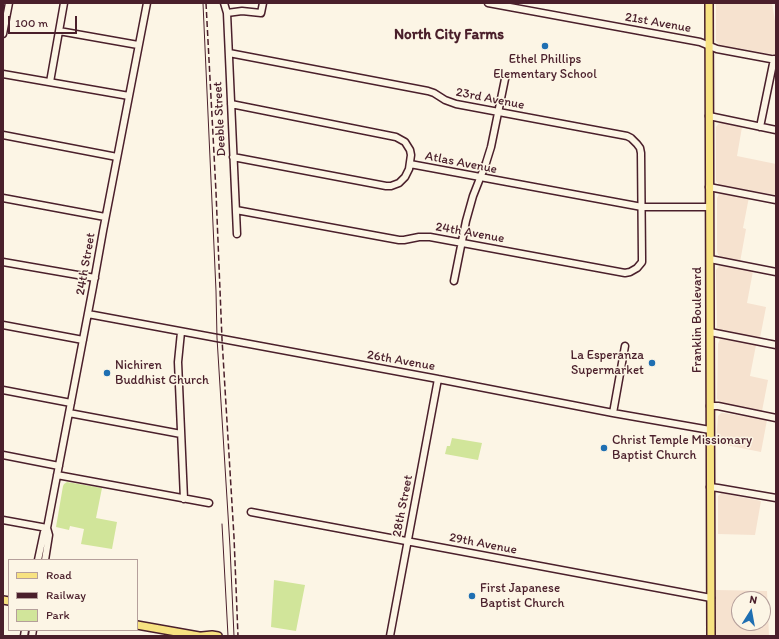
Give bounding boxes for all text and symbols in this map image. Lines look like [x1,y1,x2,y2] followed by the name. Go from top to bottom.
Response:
[10,8,79,34] scale bar
[624,9,692,37] street label: 21st Avenue
[15,16,48,30] text: 100 m
[394,26,504,44] district label: North City Farms
[540,41,550,51] marker: Ethel Phillips Elementary School
[493,52,597,83] place label: Ethel Phillips Elementary School
[210,81,230,157] street label: Deeble Street
[454,85,526,113] street label: 23rd Avenue
[424,148,498,178] street label: Atlas Avenue
[434,219,506,247] street label: 24th Avenue
[73,231,99,297] street label: 24th Street
[690,267,706,373] street label: Franklin Boulevard
[366,347,436,375] street label: 26th Avenue
[571,348,644,379] place label: La Esperanza Supermarket
[115,358,209,389] place label: Nichiren Buddhist Church
[647,358,657,368] marker: La Esperanza Supermarket
[102,368,112,378] marker: Nichiren Buddhist Church
[612,433,752,464] place label: Christ Temple Missionary Baptist Church
[599,443,609,453] marker: Christ Temple Missionary Baptist Church
[389,474,417,538] street label: 28th Street
[448,530,518,558] street label: 29th Avenue
[8,559,138,631] legend
[46,568,72,582] text: Road
[480,581,564,612] place label: First Japanese Baptist Church
[46,588,86,602] text: Railway
[467,591,477,601] marker: First Japanese Baptist Church
[731,591,771,631] north arrow
[748,593,758,607] text: N
[46,608,70,622] text: Park

